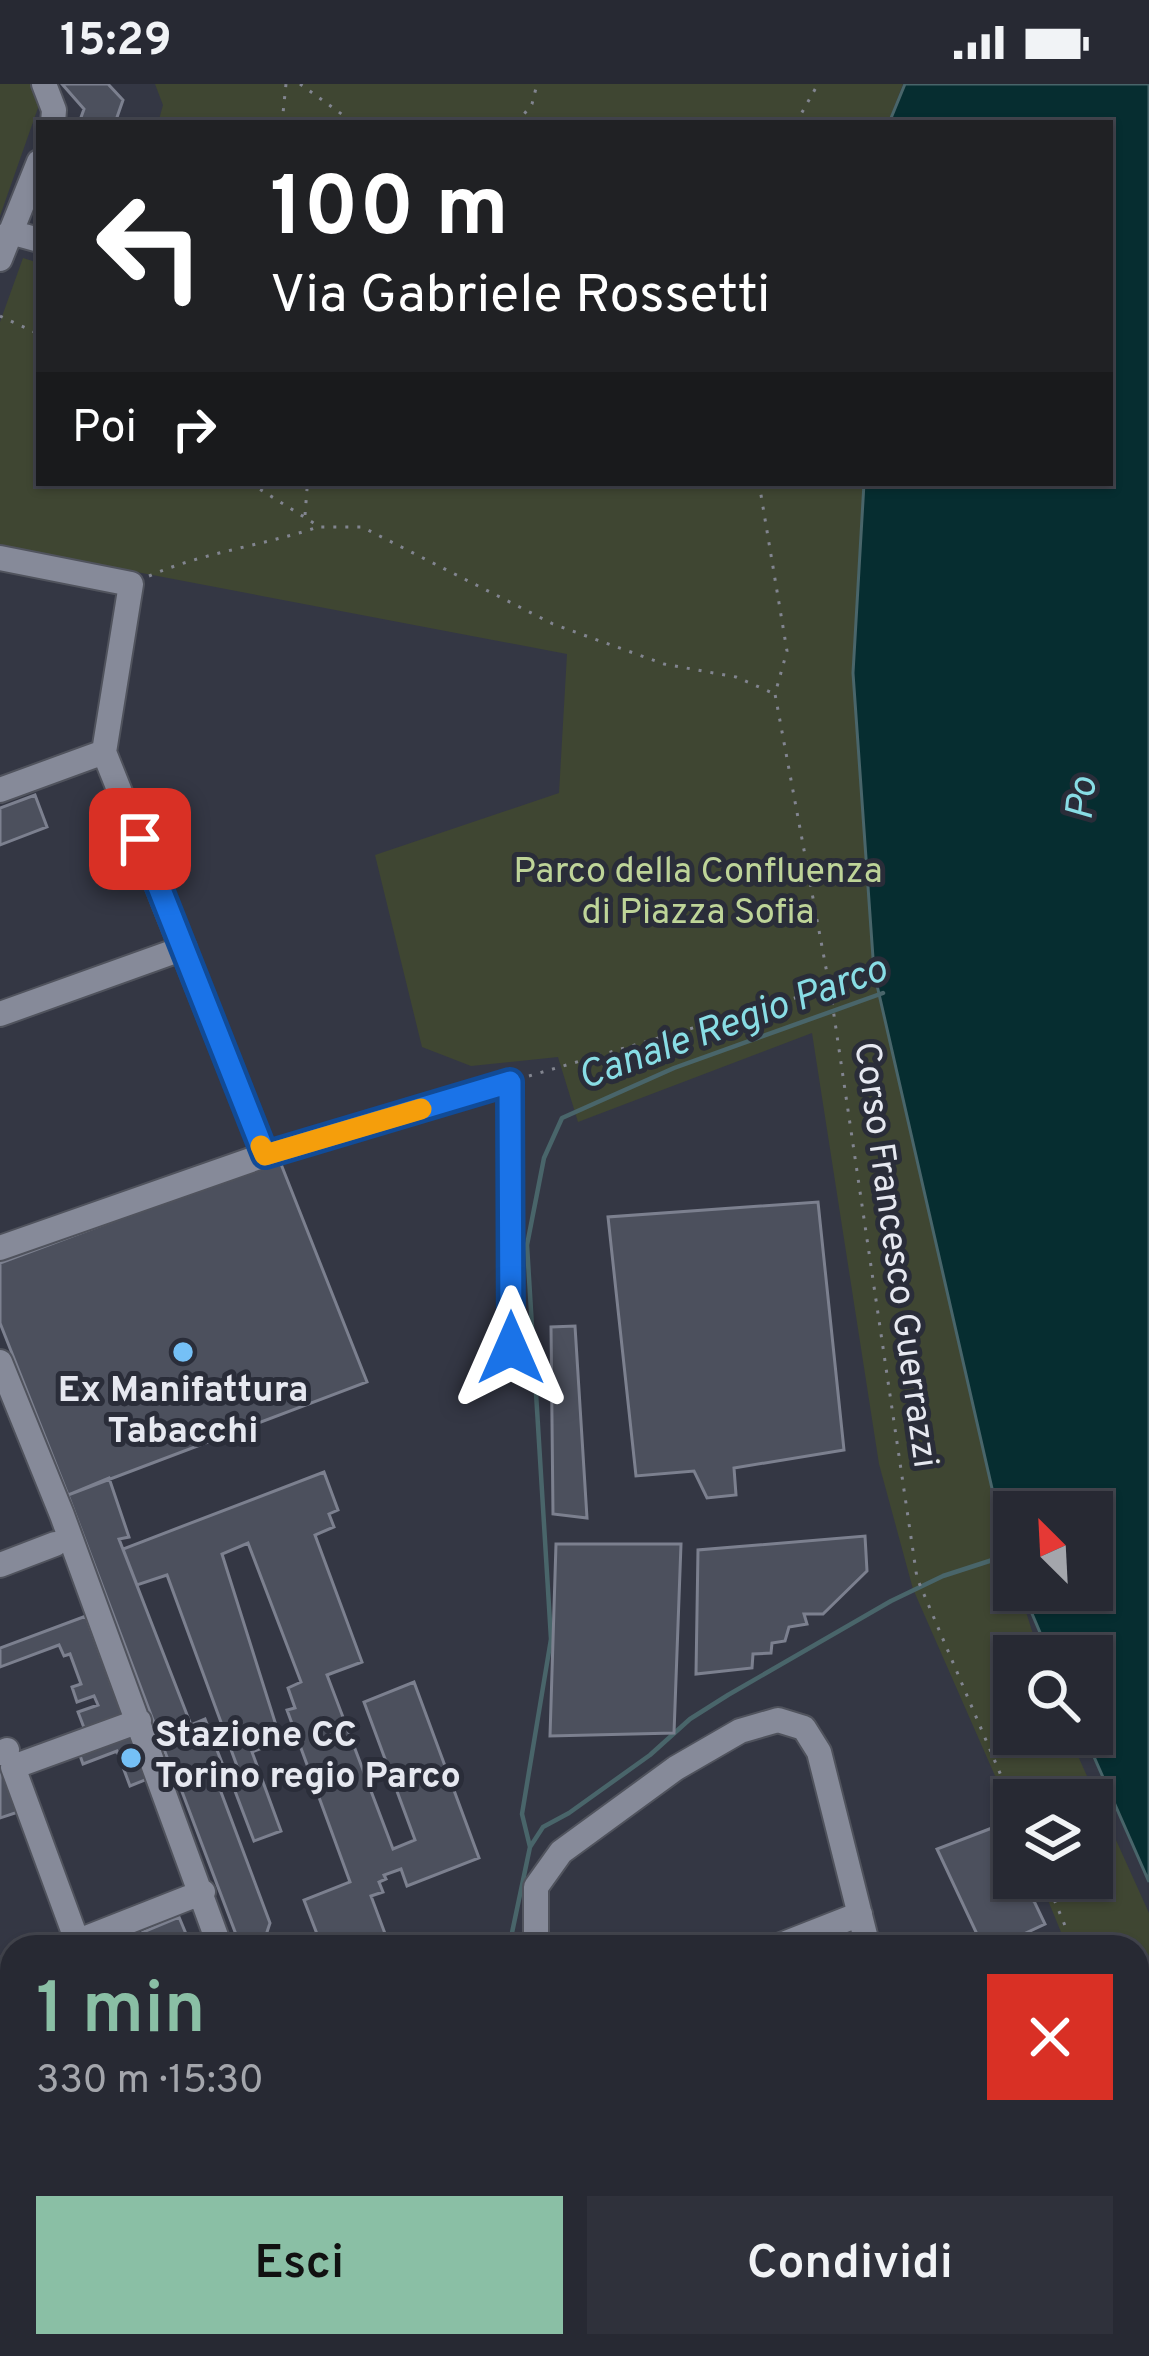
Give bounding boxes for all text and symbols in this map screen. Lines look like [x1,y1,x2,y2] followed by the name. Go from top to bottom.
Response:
[60,14,172,71] text: 15:29
[270,159,509,265] text: 100 m
[72,168,228,324] icon: left
[270,263,770,332] text: Via Gabriele Rossetti
[161,396,227,462] icon: right
[72,401,137,458] text: Poi
[1057,775,1111,823] water label: Po
[89,788,191,890] pin
[107,806,173,872] icon: arrive
[513,850,883,937] park label: Parco della Confluenza di Piazza Sofia
[572,946,894,1104] water label: Canale Regio Parco
[841,1039,947,1471] street label: Corso Francesco Guerrazzi
[448,1285,574,1411] position arrow
[170,1339,196,1365] marker: Ex Manifattura Tabacchi
[58,1369,308,1456] place label: Ex Manifattura Tabacchi
[993,1491,1113,1611] north arrow
[993,1491,1113,1899] map controls
[993,1635,1113,1755] button: search
[155,1714,461,1801] place label: Stazione CC Torino regio Parco
[118,1745,144,1771] marker: Stazione CC Torino regio Parco
[993,1779,1113,1899] button: layers
[36,1967,206,2059] text: 1 min
[987,1974,1113,2100] button: close
[36,2058,264,2107] text: 330 m · 15:30
[36,2196,563,2334] button: Esci
[587,2196,1113,2334] button: Condividi

